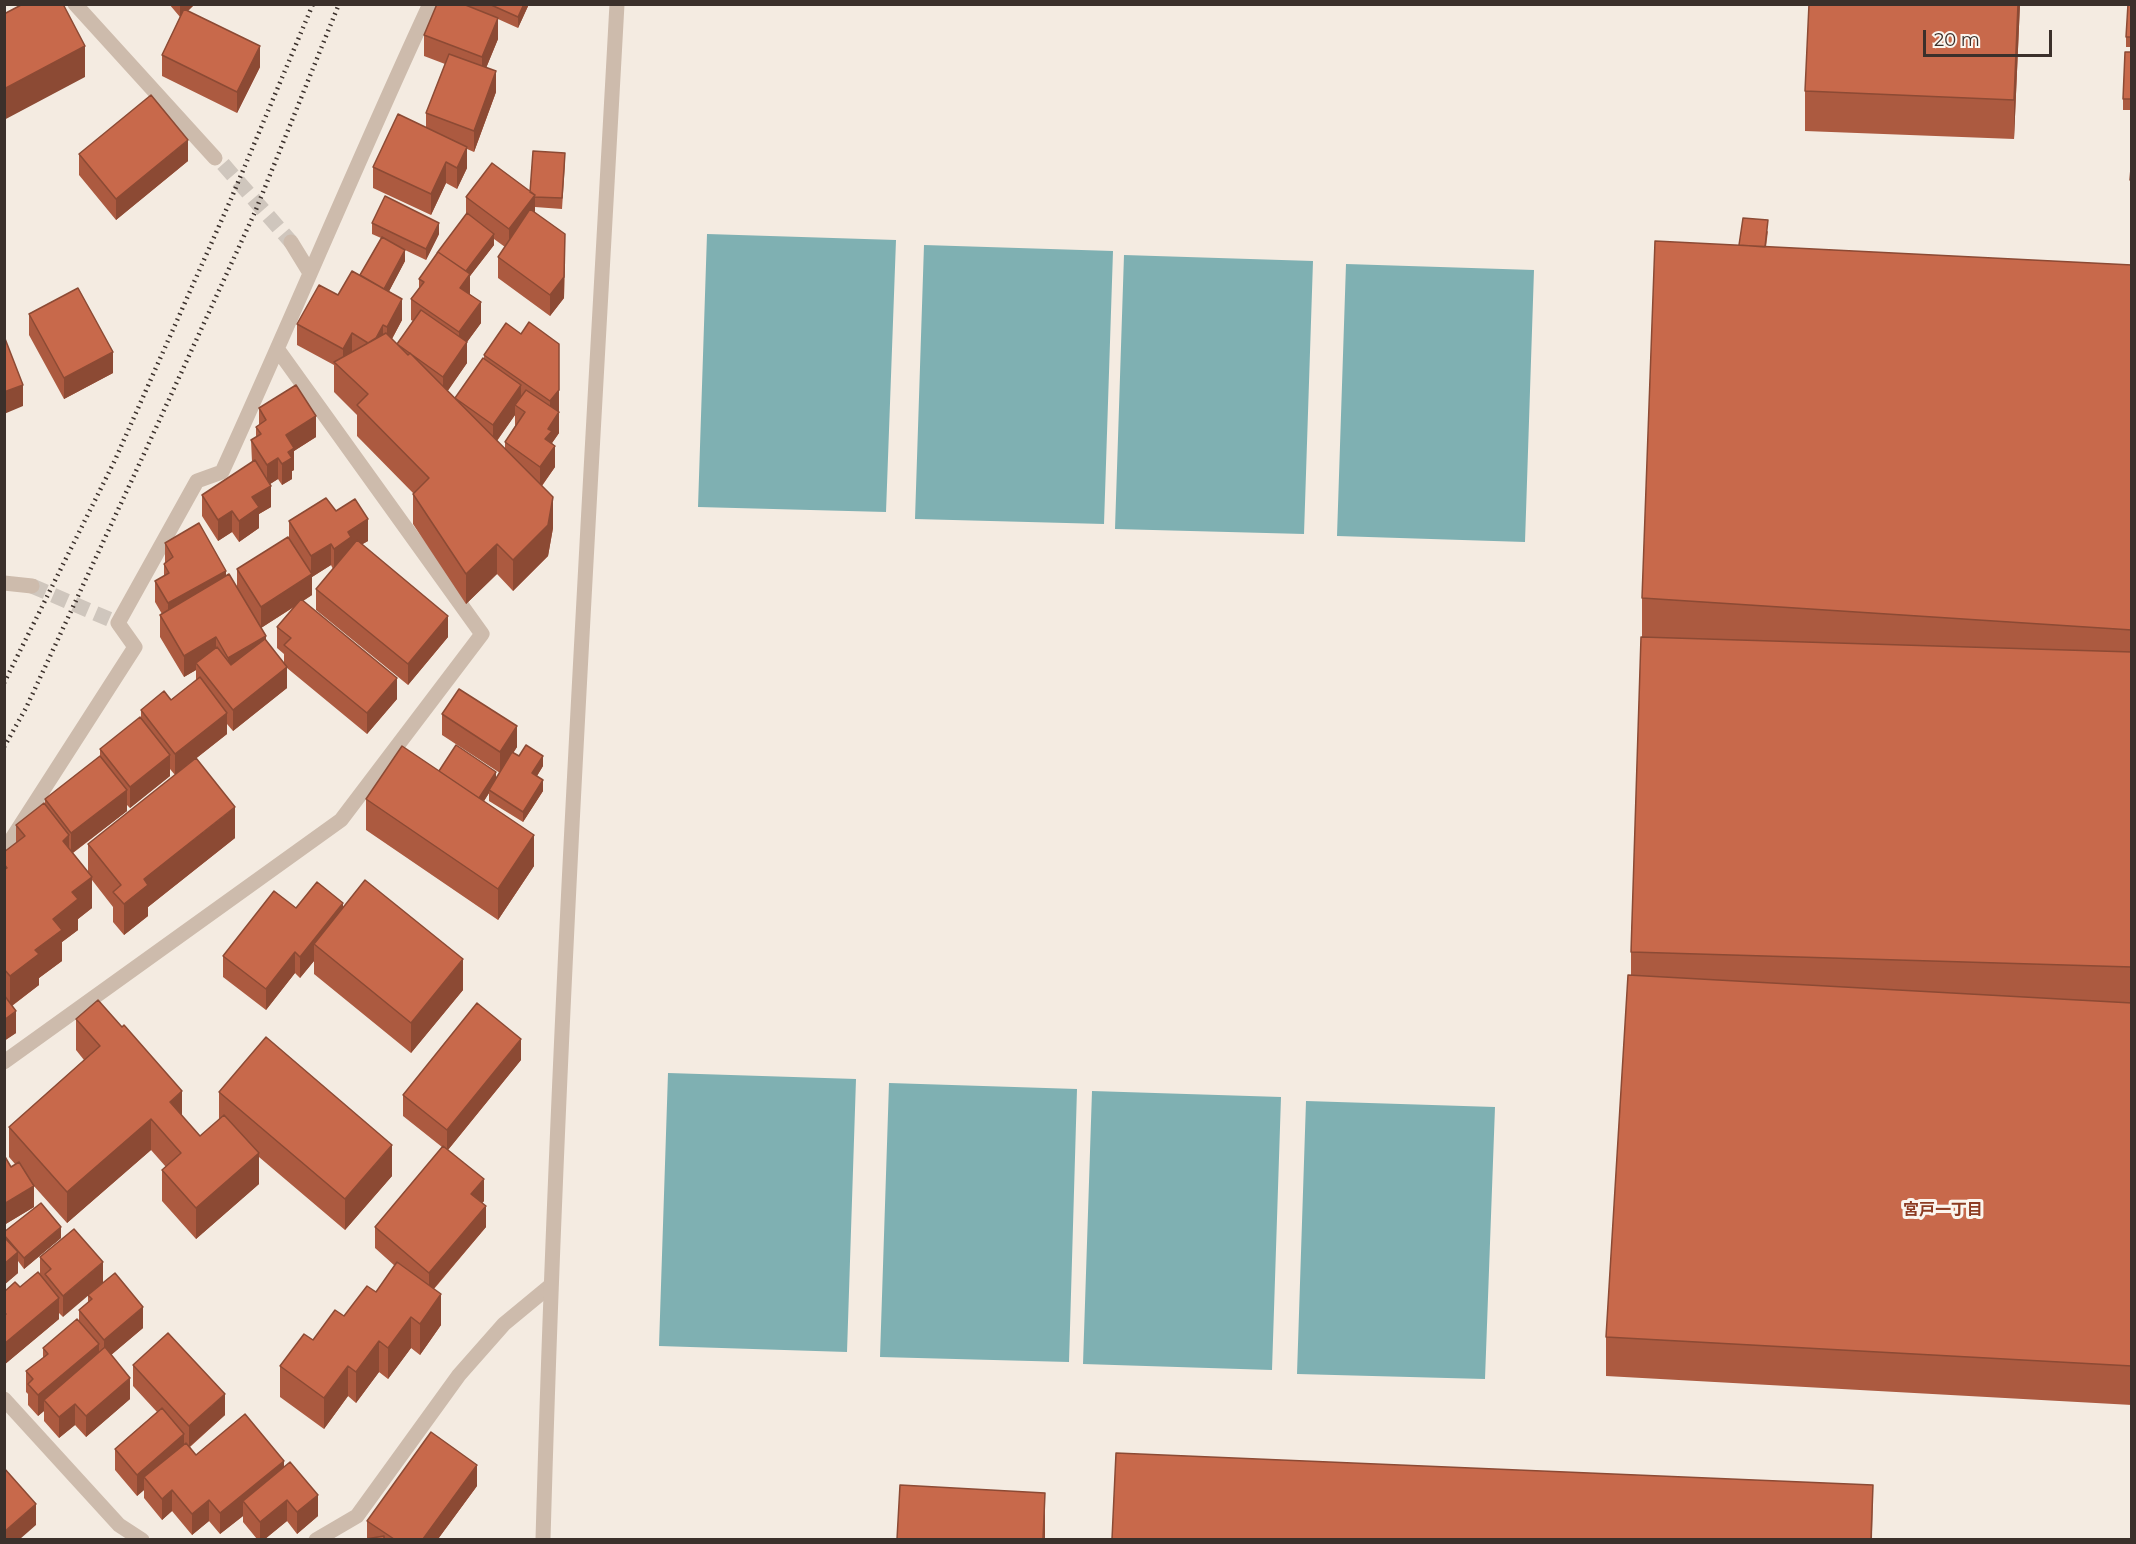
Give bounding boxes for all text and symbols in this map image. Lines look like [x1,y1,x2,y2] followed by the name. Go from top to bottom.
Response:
[1926,18,2055,56] scale bar
[1934,29,1980,51] text: 20 m
[1903,1200,1983,1220] district label: 宮戸一丁目

